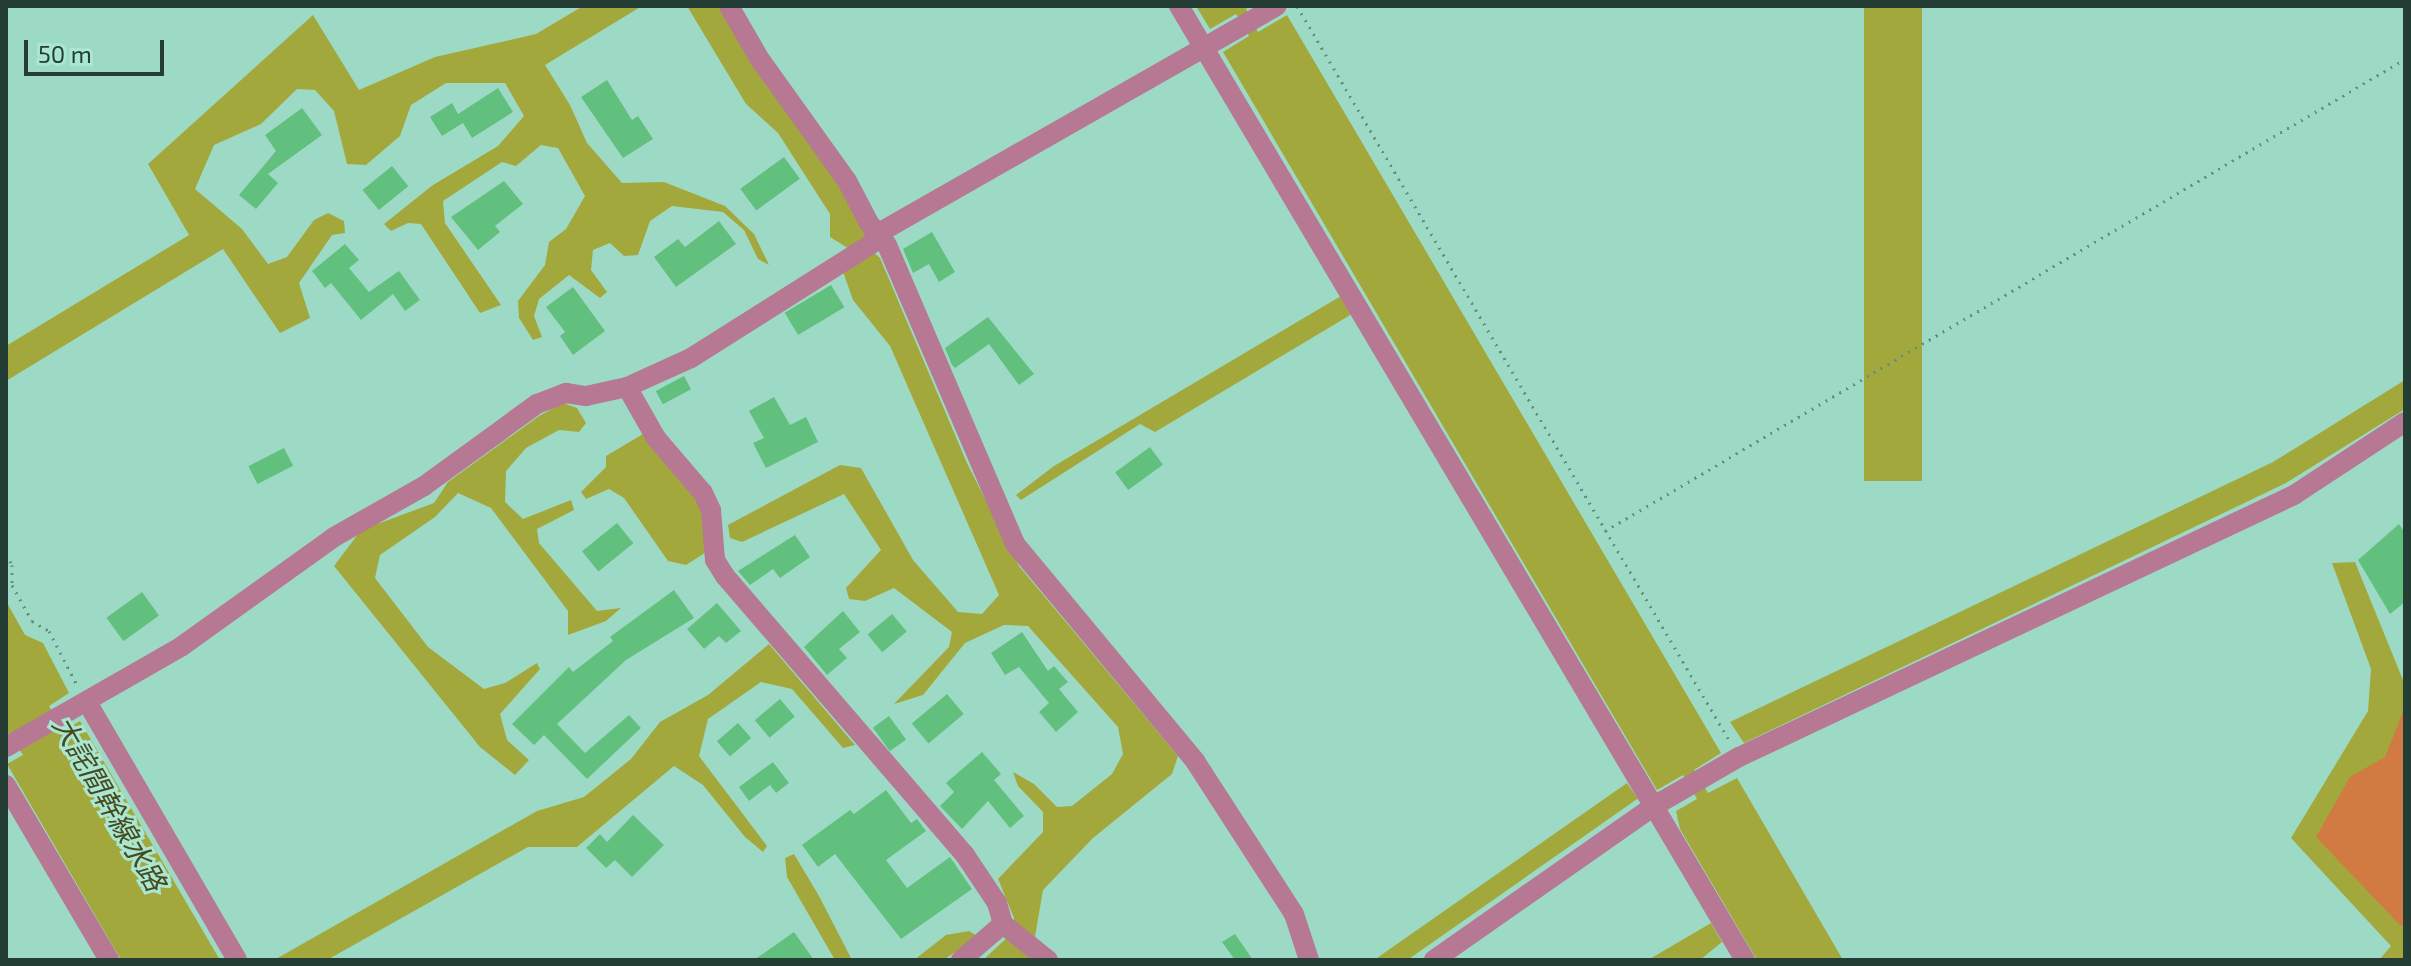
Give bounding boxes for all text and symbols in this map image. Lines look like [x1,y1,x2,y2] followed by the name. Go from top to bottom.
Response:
[28,24,168,74] scale bar
[38,39,92,68] text: 50 m
[46,710,174,896] water label: 大詫間幹線水路

